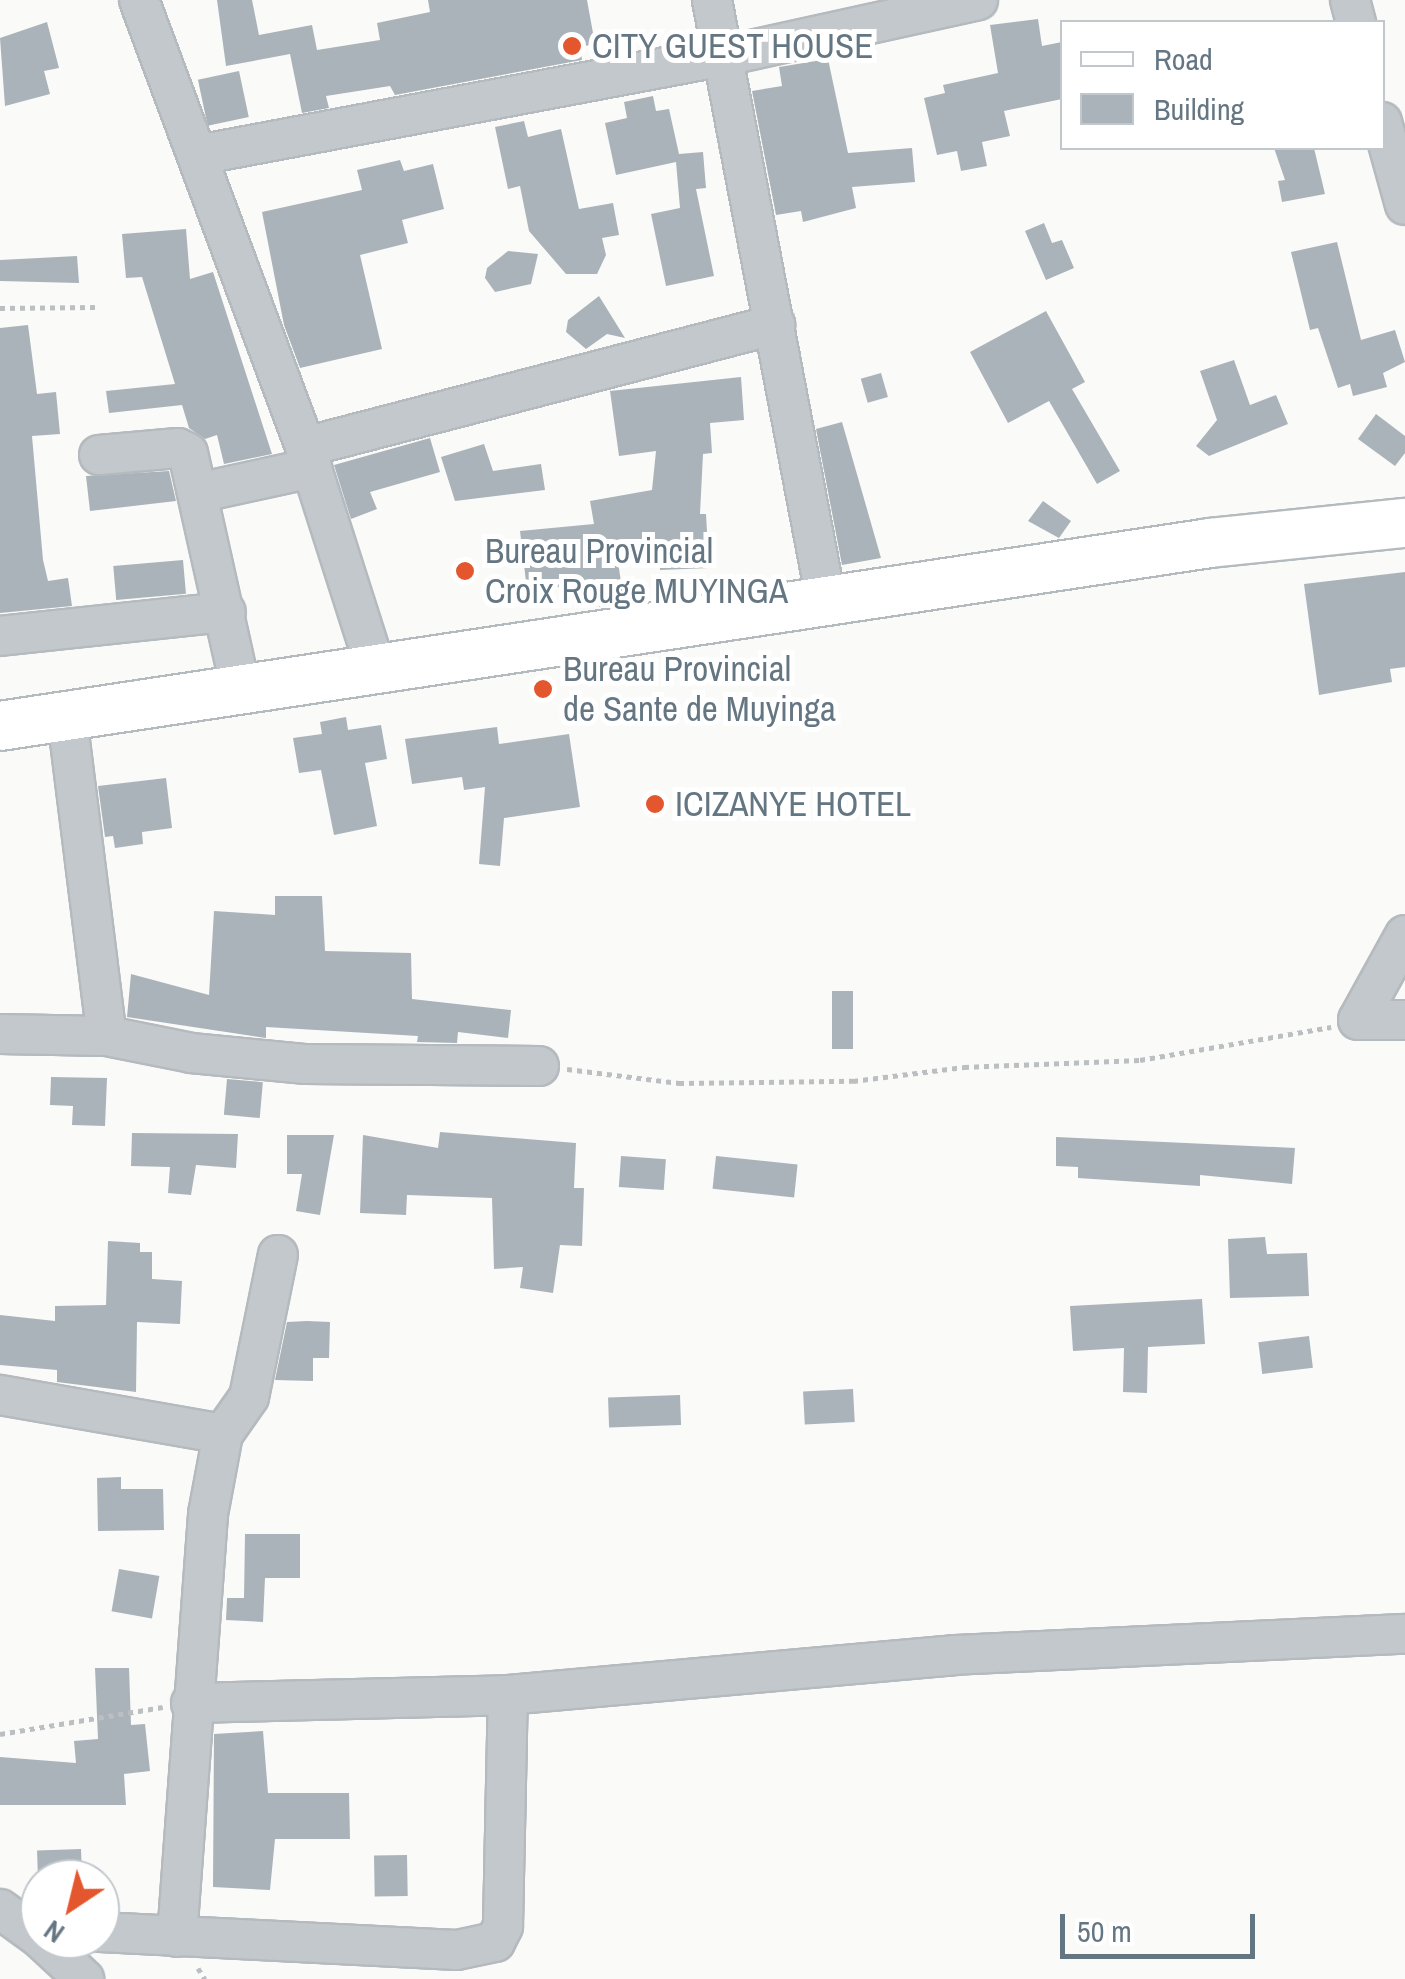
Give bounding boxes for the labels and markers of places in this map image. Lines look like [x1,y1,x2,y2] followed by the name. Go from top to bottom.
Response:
[592,25,874,67] place label: CITY GUEST HOUSE
[561,35,583,57] marker: CITY GUEST HOUSE
[485,530,788,612] place label: Bureau Provincial Croix Rouge MUYINGA
[454,560,476,582] marker: Bureau Provincial Croix Rouge MUYINGA
[563,648,836,730] place label: Bureau Provincial de Sante de Muyinga
[532,678,554,700] marker: Bureau Provincial de Sante de Muyinga
[675,783,911,825] place label: ICIZANYE HOTEL
[644,793,666,815] marker: ICIZANYE HOTEL

